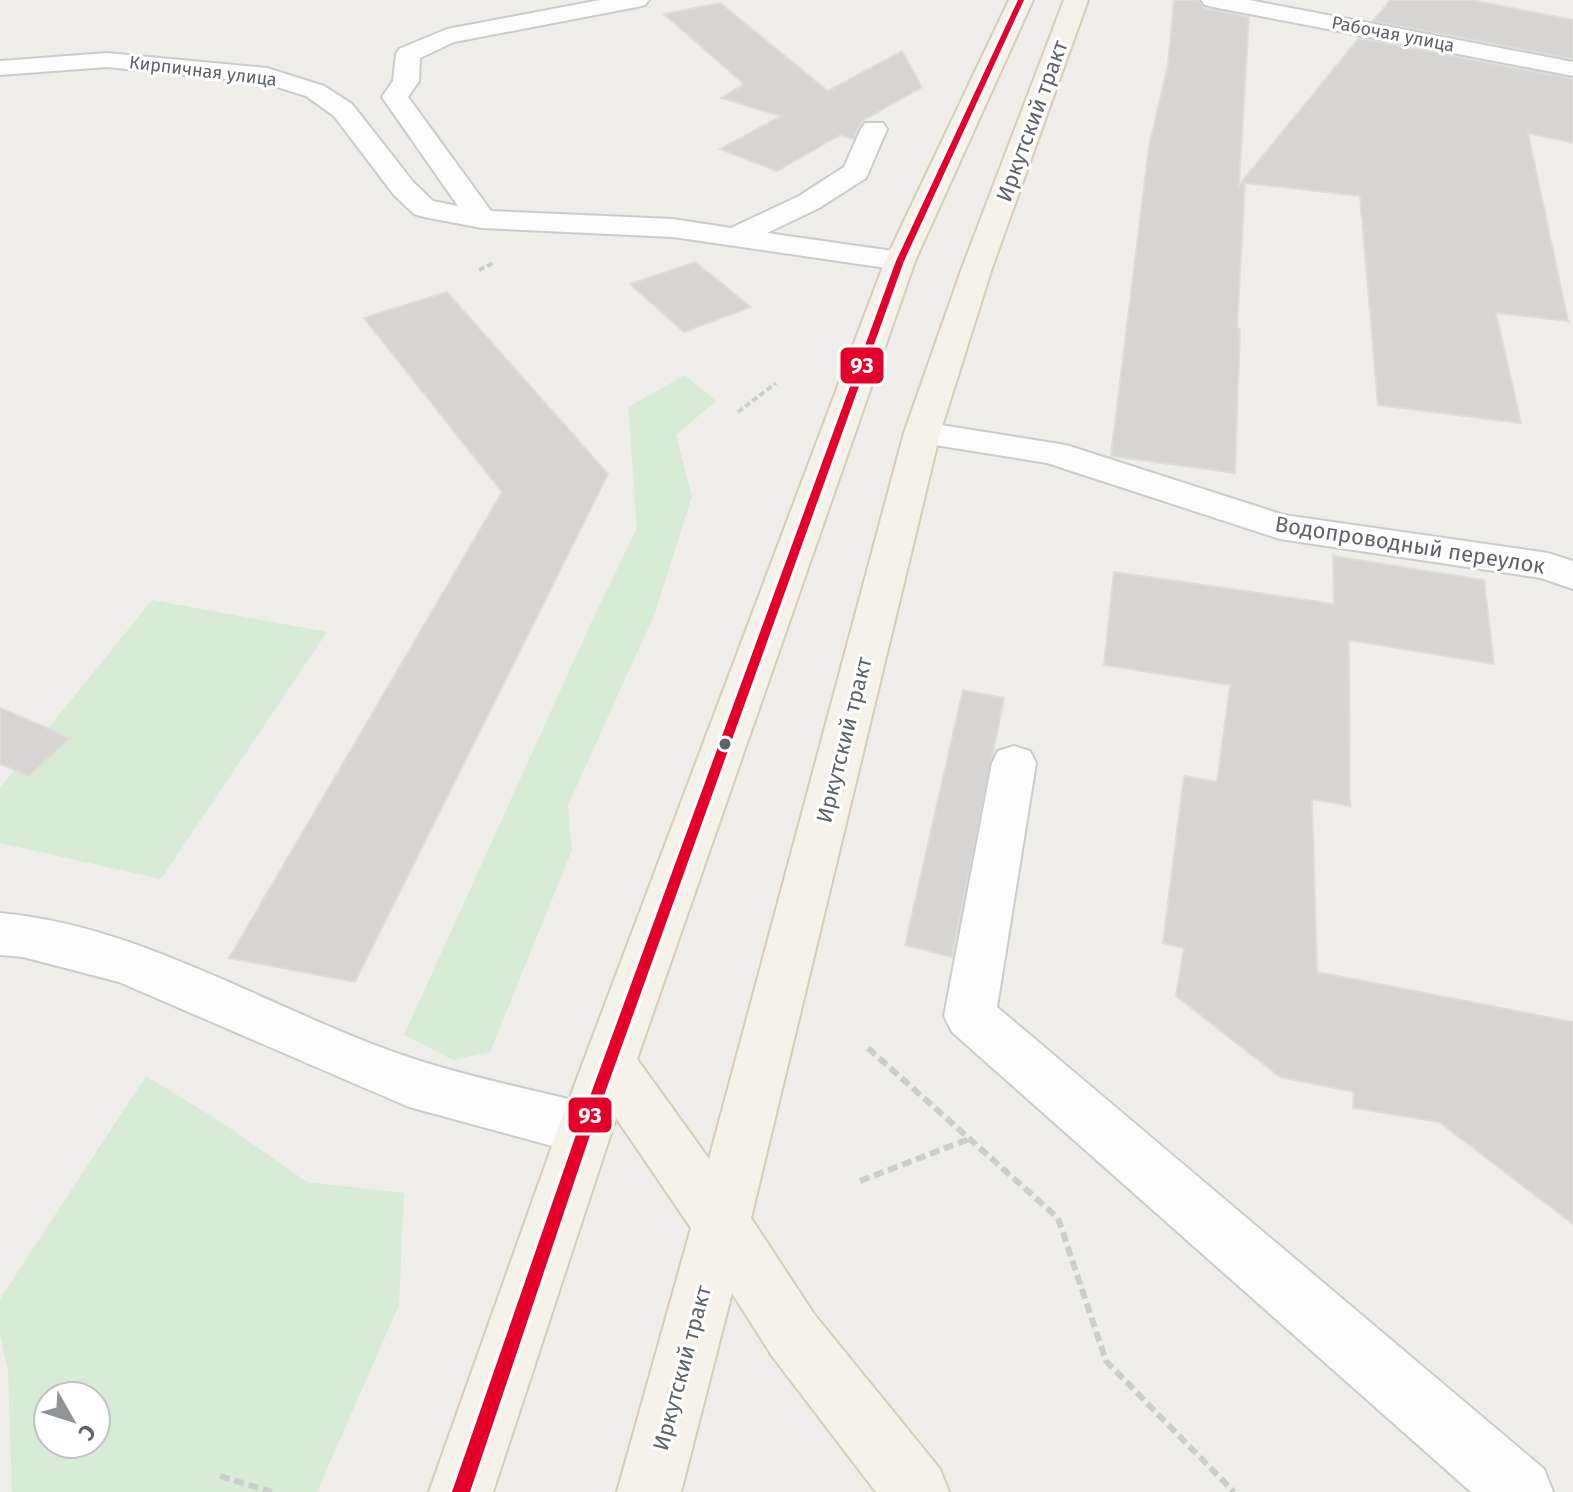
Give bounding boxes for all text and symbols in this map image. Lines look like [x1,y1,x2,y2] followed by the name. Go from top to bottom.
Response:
[1330,11,1456,57] street label: Рабочая улица
[990,36,1074,205] street label: Иркутский тракт
[128,51,278,91] street label: Кирпичная улица
[839,346,885,385] line badge: 93
[850,352,874,379] text: 93
[1273,510,1547,580] street label: Водопроводный переулок
[810,654,878,826] street label: Иркутский тракт
[717,736,733,752] unlabelled marker
[567,1096,613,1134] line badge: 93
[578,1102,602,1129] text: 93
[647,1282,717,1454] street label: Иркутский тракт
[32,1380,112,1460] north arrow
[72,1419,102,1446] text: С

